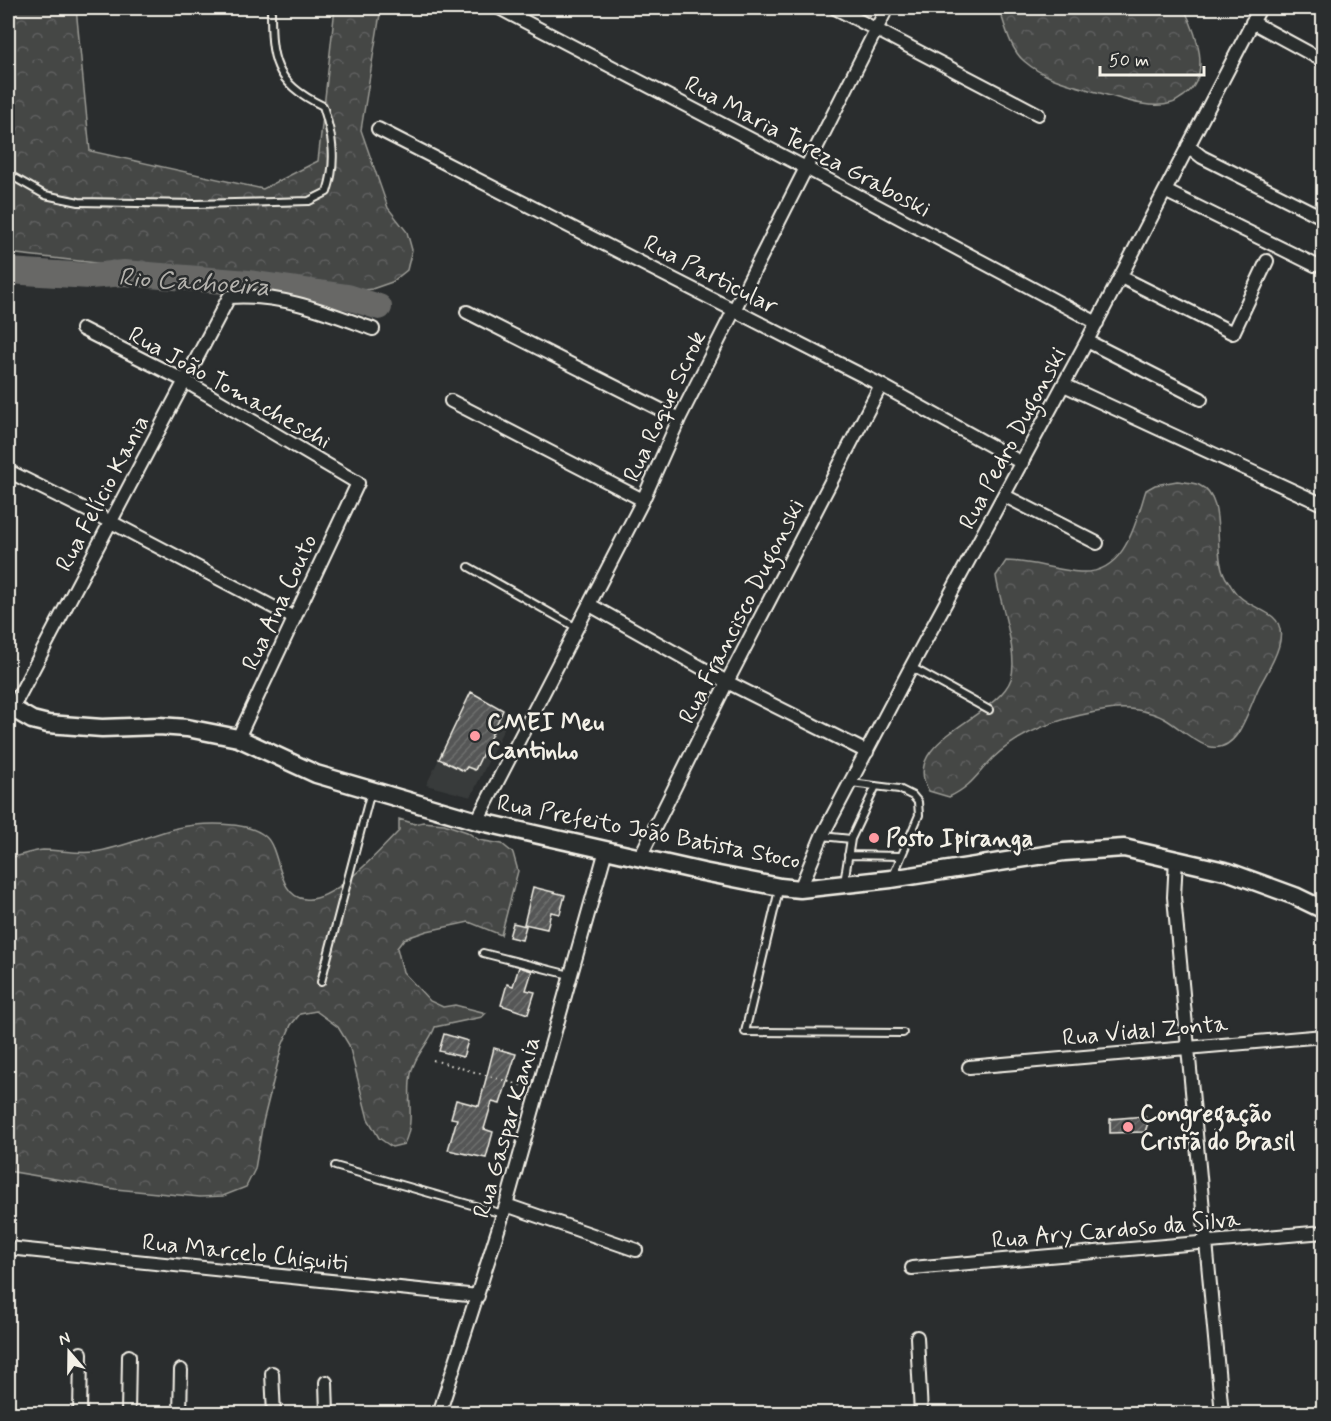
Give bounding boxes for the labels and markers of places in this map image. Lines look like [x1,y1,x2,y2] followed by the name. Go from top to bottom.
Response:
[487,708,604,767] place label: CMEI Meu Cantinho
[468,729,482,743] marker: CMEI Meu Cantinho
[886,824,1033,856] place label: Posto Ipiranga
[867,831,881,845] marker: Posto Ipiranga
[1140,1099,1295,1158] place label: Congregação Cristã do Brasil
[1121,1120,1135,1134] marker: Congregação Cristã do Brasil

